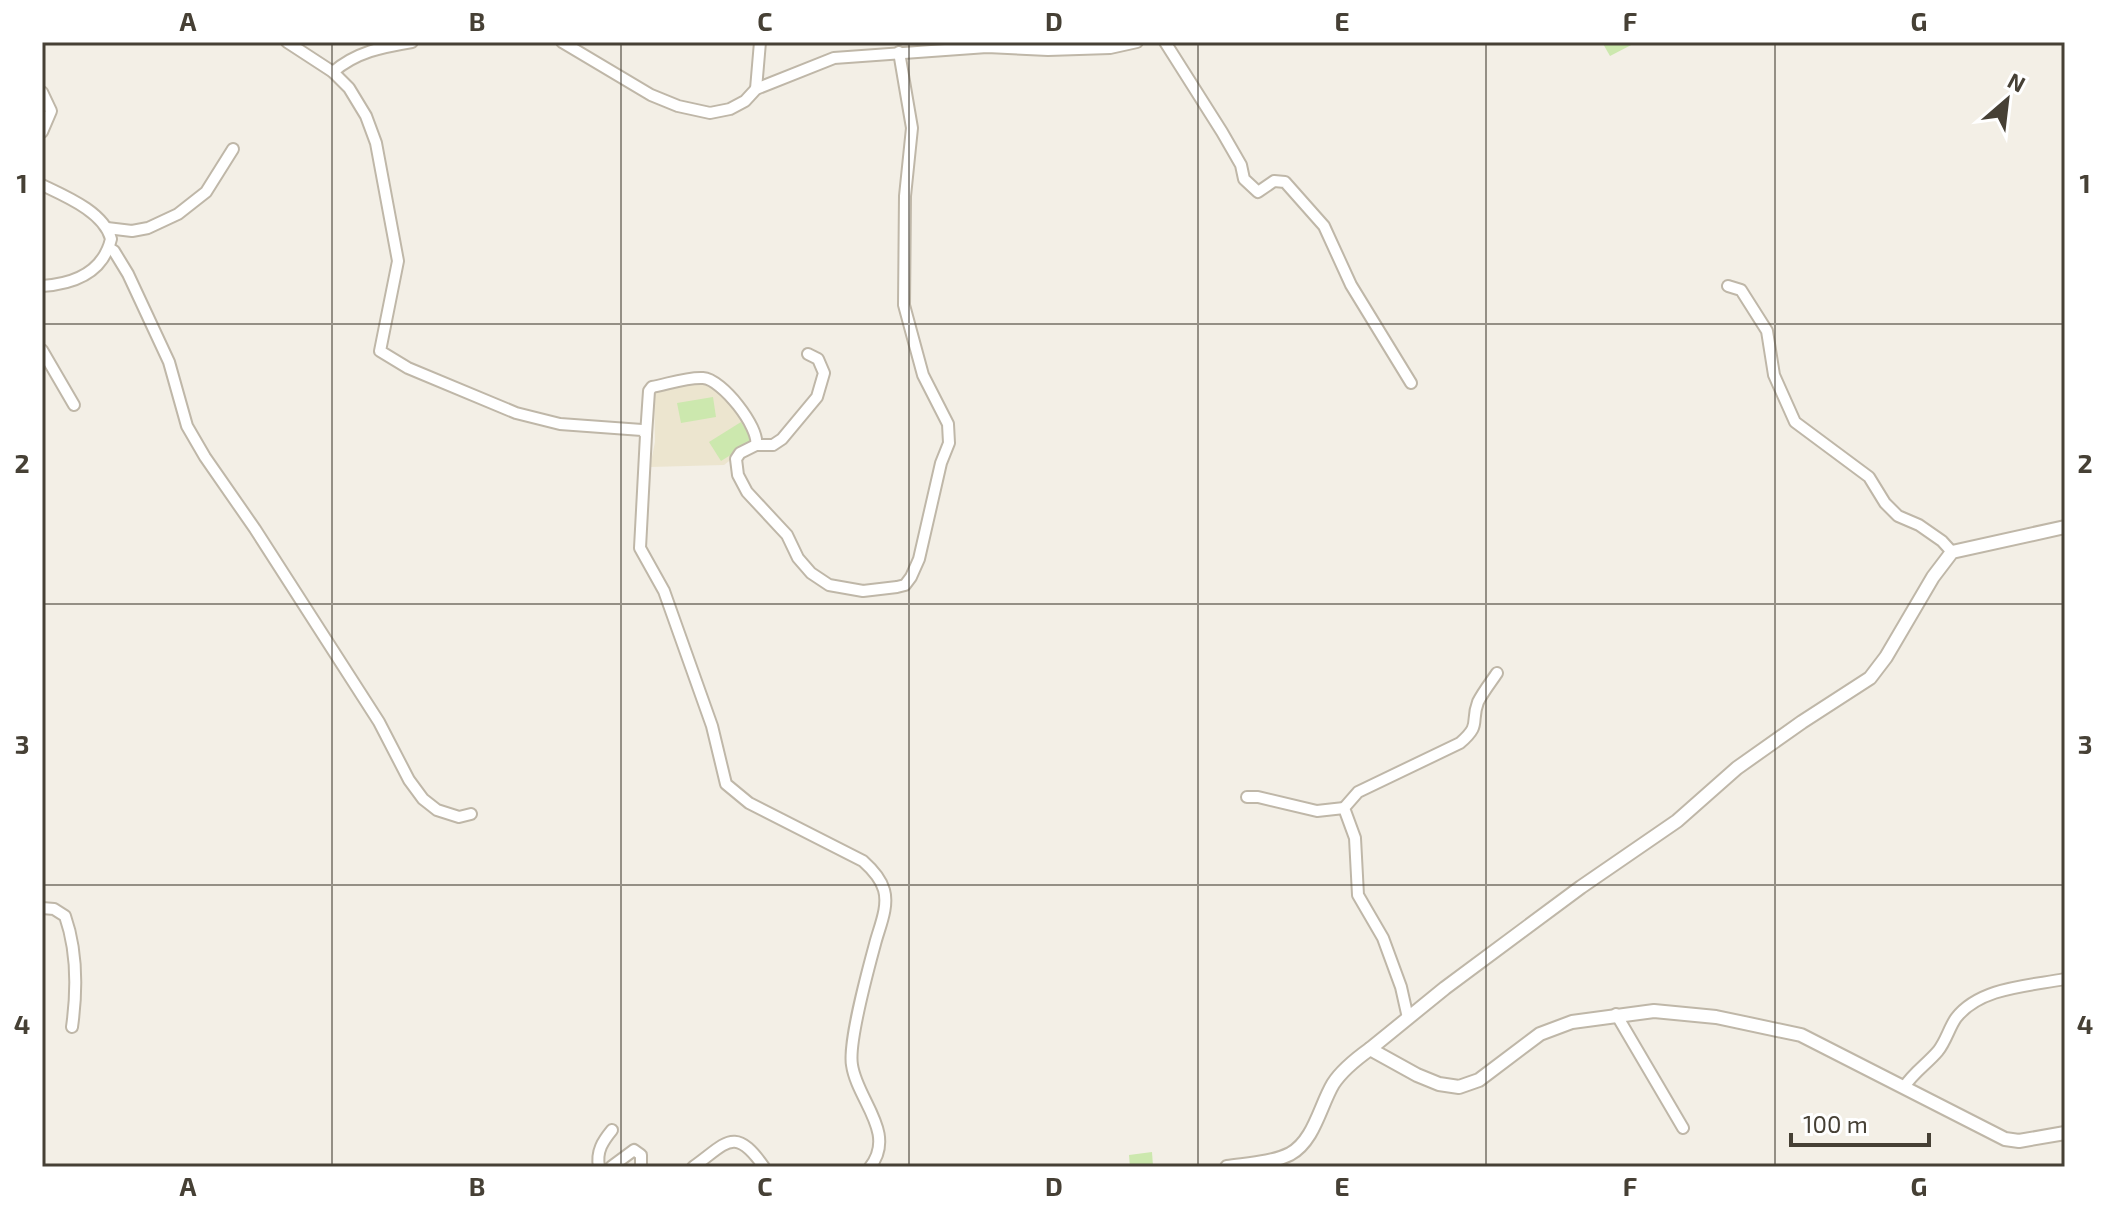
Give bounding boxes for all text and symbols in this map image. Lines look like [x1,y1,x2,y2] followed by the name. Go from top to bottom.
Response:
[180,5,197,36] text: A
[469,5,485,36] text: B
[757,5,773,36] text: C
[1045,5,1063,36] text: D
[1334,5,1350,36] text: E
[1623,5,1637,36] text: F
[1911,5,1927,36] text: G
[1967,60,2047,140] north arrow
[2004,66,2030,97] text: N
[16,167,28,198] text: 1
[2079,167,2091,198] text: 1
[14,447,30,478] text: 2
[2077,447,2093,478] text: 2
[15,728,29,759] text: 3
[2078,728,2092,759] text: 3
[14,1008,30,1039] text: 4
[2077,1008,2093,1039] text: 4
[1791,1097,1929,1147] scale bar
[1803,1109,1868,1138] text: 100 m
[180,1170,197,1201] text: A
[469,1170,485,1201] text: B
[757,1170,773,1201] text: C
[1045,1170,1063,1201] text: D
[1334,1170,1350,1201] text: E
[1623,1170,1637,1201] text: F
[1911,1170,1927,1201] text: G

